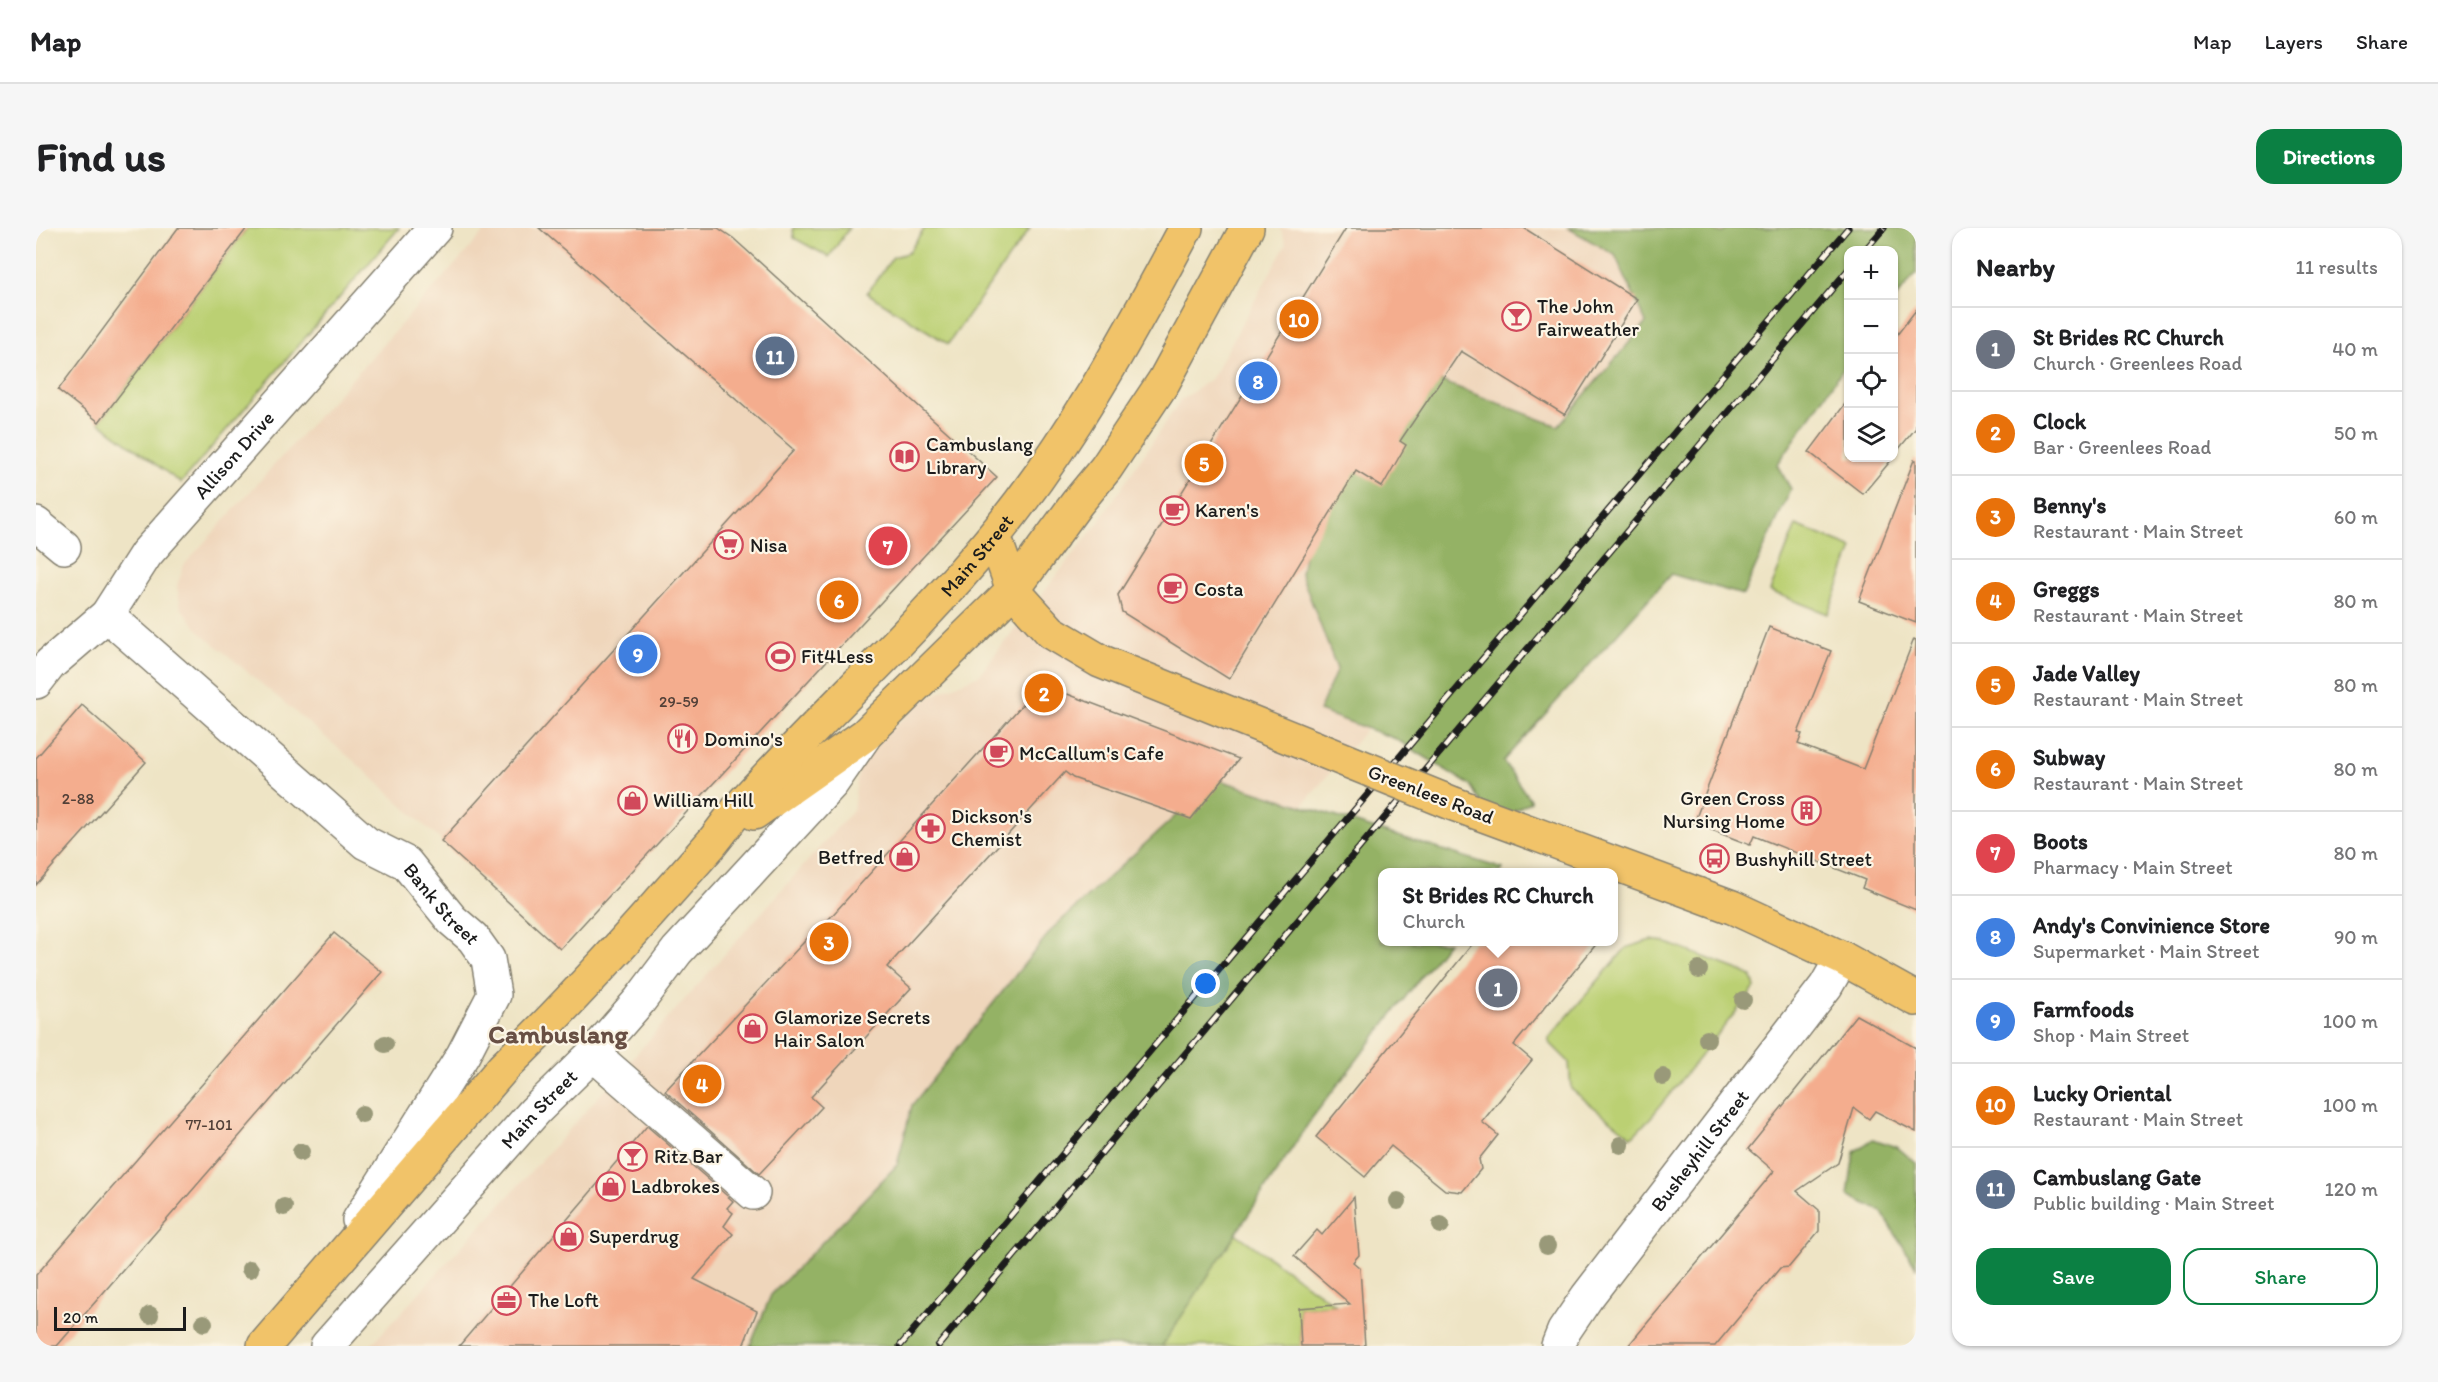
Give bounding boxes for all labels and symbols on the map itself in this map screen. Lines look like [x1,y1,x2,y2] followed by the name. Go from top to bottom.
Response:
[1537,294,1640,341] place label: The John Fairweather
[1280,296,1318,341] pin: 10
[1500,301,1532,333] bar icon: The John Fairweather
[756,334,794,378] pin: 11
[1238,358,1278,404] pin: 8
[189,406,279,503] street label: Allison Drive
[926,432,1034,479] place label: Cambuslang Library
[889,440,921,472] library icon: Cambuslang Library
[1184,440,1224,486] pin: 5
[1158,494,1190,526] cafe icon: Karen's
[1195,498,1259,522] place label: Karen's
[935,509,1018,602] street label: Main Street
[868,524,908,568] pin: 7
[713,529,745,561] supermarket icon: Nisa
[750,533,788,557] place label: Nisa
[1157,573,1189,605] cafe icon: Costa
[1194,577,1243,601] place label: Costa
[820,578,858,622] pin: 6
[618,632,658,676] pin: 9
[764,640,796,672] sports icon: Fit4Less
[801,644,873,668] place label: Fit4Less
[1024,670,1064,716] pin: 2
[659,692,699,711] house number: 29-59
[667,723,699,755] restaurant icon: Domino's
[704,727,783,751] place label: Domino's
[982,737,1014,769] cafe icon: McCallum's Cafe
[1019,741,1164,765] place label: McCallum's Cafe
[1365,759,1498,829] street label: Greenlees Road
[616,784,648,816] shop icon: William Hill
[1663,786,1785,833] place label: Green Cross Nursing Home
[653,788,754,812] place label: William Hill
[62,789,94,808] house number: 2-88
[1790,794,1822,826] building icon: Green Cross Nursing Home
[951,804,1032,851] place label: Dickson's Chemist
[914,812,946,844] pharmacy icon: Dickson's Chemist
[889,841,921,873] shop icon: Betfred
[1698,843,1730,875] bus stop icon: Bushyhill Street
[818,845,884,869] place label: Betfred
[1735,847,1872,871] place label: Bushyhill Street
[398,858,486,949] street label: Bank Street
[810,920,848,964] pin: 3
[1478,966,1518,1011] pin: 1
[1191,969,1220,998] your location
[774,1005,930,1052] place label: Glamorize Secrets Hair Salon
[737,1012,769,1044] shop icon: Glamorize Secrets Hair Salon
[488,1018,628,1050] district label: Cambuslang
[682,1062,722,1106] pin: 4
[495,1064,582,1153] street label: Main Street
[1645,1085,1754,1216] street label: Busheyhill Street
[186,1115,233,1134] house number: 77-101
[617,1140,649,1172] bar icon: Ritz Bar
[654,1144,723,1168] place label: Ritz Bar
[594,1170,626,1202] shop icon: Ladbrokes
[631,1174,720,1198] place label: Ladbrokes
[552,1220,584,1252] shop icon: Superdrug
[589,1224,680,1248] place label: Superdrug
[491,1284,523,1316] office icon: The Loft
[528,1288,599,1312] place label: The Loft
[54,1304,186,1332] scale bar

